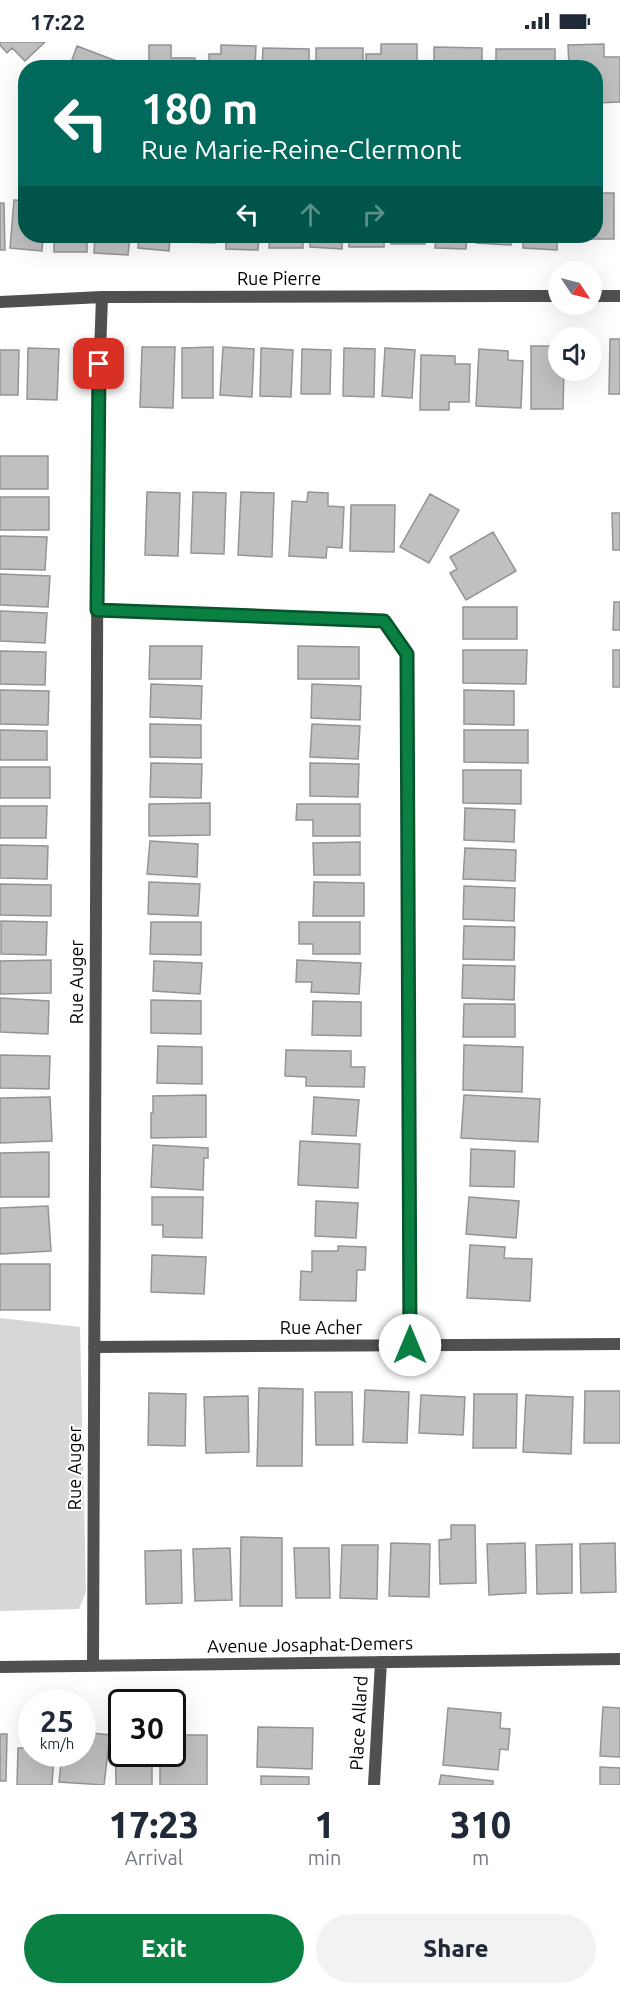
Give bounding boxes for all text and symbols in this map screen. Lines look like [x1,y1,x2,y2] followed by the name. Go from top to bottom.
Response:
[30,9,85,34] text: 17:22
[42,84,120,162] icon: left
[141,85,258,132] text: 180 m
[141,134,461,164] text: Rue Marie-Reine-Clermont
[231,198,264,231] icon: left
[294,198,327,231] icon: ahead
[357,198,390,231] icon: right
[548,261,602,315] north arrow
[548,261,602,381] map controls
[237,268,321,288] street label: Rue Pierre
[548,327,602,381] button: sound
[73,338,124,389] pin
[82,347,115,380] icon: arrive
[66,940,86,1024] street label: Rue Auger
[378,1313,442,1377] position arrow
[280,1317,362,1337] street label: Rue Acher
[64,1426,84,1510] street label: Rue Auger
[207,1632,413,1656] street label: Avenue Josaphat-Demers
[346,1675,370,1771] street label: Place Allard
[108,1689,186,1767] speed limit sign: 30
[40,1704,74,1738] text: 25
[40,1735,74,1752] text: km/h
[109,1804,199,1845] text: 17:23
[314,1804,335,1845] text: 1
[450,1804,511,1845] text: 310
[125,1846,183,1869] text: Arrival
[308,1846,341,1869] text: min
[472,1846,489,1869] text: m
[24,1914,304,1983] button: Exit
[316,1914,596,1983] button: Share

